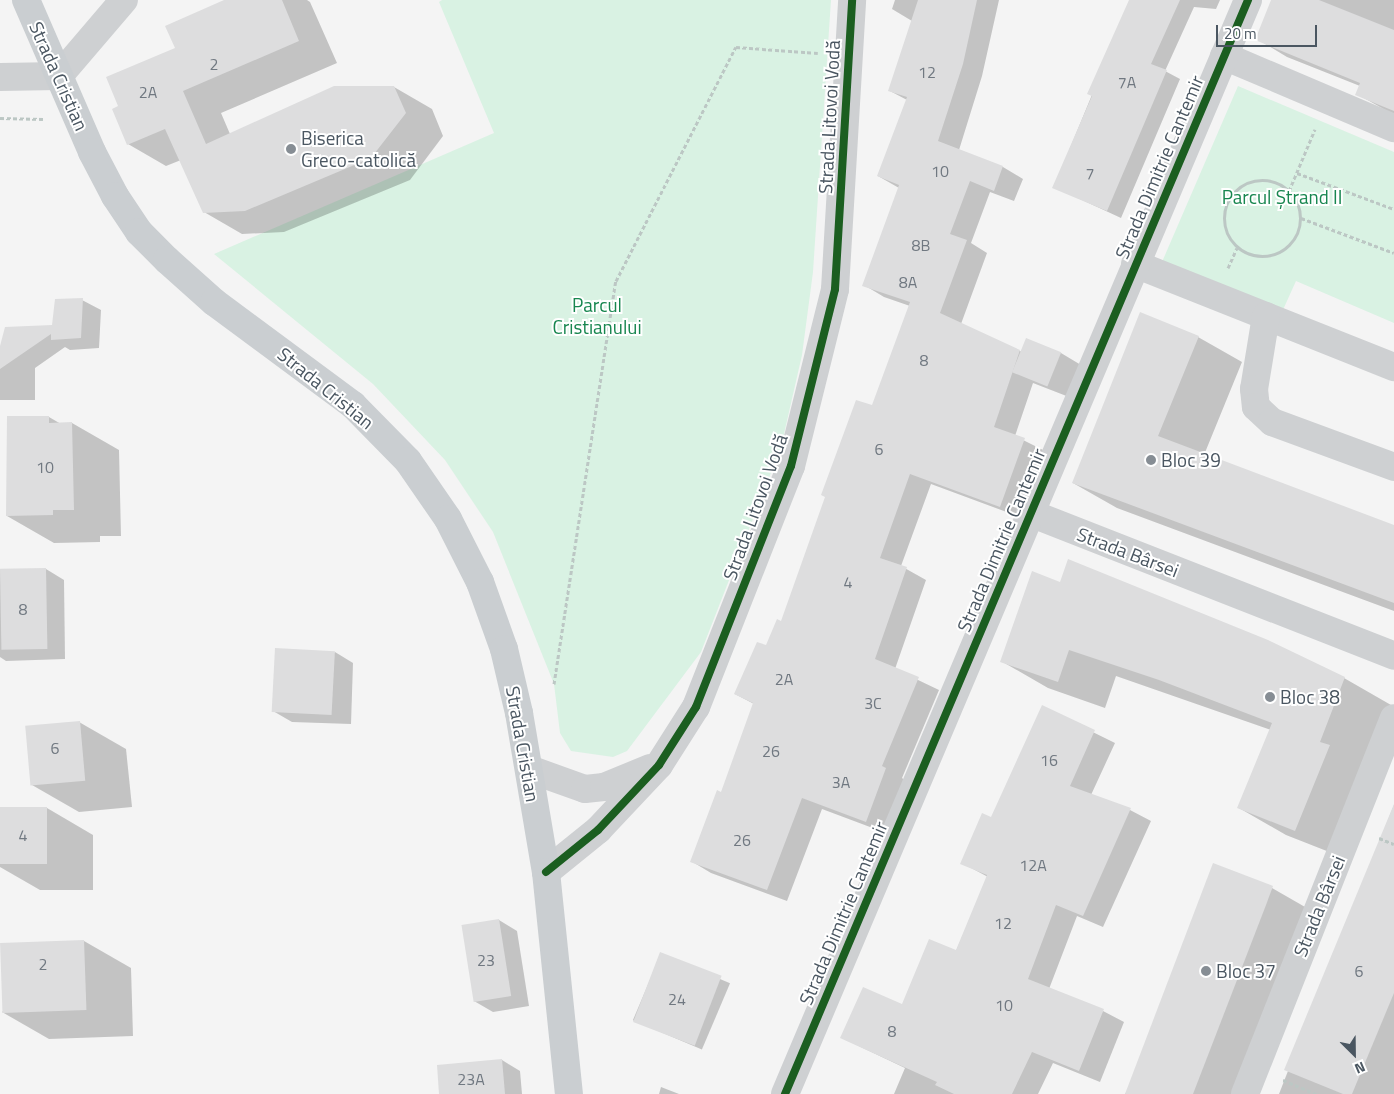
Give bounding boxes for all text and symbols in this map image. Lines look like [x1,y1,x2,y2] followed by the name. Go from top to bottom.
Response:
[1219,15,1320,47] scale bar
[25,18,93,134] street label: Strada Cristian
[1224,22,1257,45] text: 20 m
[814,40,844,194] street label: Strada Litovoi Vodă
[210,54,218,74] house number: 2
[918,62,936,82] house number: 12
[1110,72,1208,262] street label: Strada Dimitrie Cantemir
[1118,72,1136,92] house number: 7A
[139,82,157,102] house number: 2A
[301,127,416,171] place label: Biserica Greco-catolică
[285,143,297,155] marker: Biserica Greco-catolică
[931,161,949,181] house number: 10
[1086,163,1094,183] house number: 7
[1222,186,1342,208] park label: Parcul Ștrand II
[912,235,930,255] house number: 8B
[899,272,917,292] house number: 8A
[552,294,642,338] park label: Parcul Cristianului
[273,342,379,434] street label: Strada Cristian
[920,350,928,370] house number: 8
[718,431,792,583] street label: Strada Litovoi Vodă
[875,439,883,459] house number: 6
[952,445,1050,635] street label: Strada Dimitrie Cantemir
[1161,449,1221,471] place label: Bloc 39
[1145,454,1157,466] marker: Bloc 39
[36,457,54,477] house number: 10
[1074,522,1182,582] street label: Strada Bârsei
[844,572,852,592] house number: 4
[19,599,27,619] house number: 8
[775,669,793,689] house number: 2A
[502,684,544,804] street label: Strada Cristian
[1280,686,1340,708] place label: Bloc 38
[1264,691,1276,703] marker: Bloc 38
[864,693,882,713] house number: 3C
[51,738,59,758] house number: 6
[762,741,780,761] house number: 26
[1040,750,1058,770] house number: 16
[832,772,850,792] house number: 3A
[794,818,892,1008] street label: Strada Dimitrie Cantemir
[19,825,27,845] house number: 4
[733,830,751,850] house number: 26
[1288,852,1350,960] street label: Strada Bârsei
[1019,855,1047,875] house number: 12A
[994,913,1012,933] house number: 12
[477,950,495,970] house number: 23
[39,954,47,974] house number: 2
[1216,960,1276,982] place label: Bloc 37
[1355,961,1363,981] house number: 6
[1200,965,1212,977] marker: Bloc 37
[668,989,686,1009] house number: 24
[995,995,1013,1015] house number: 10
[888,1021,896,1041] house number: 8
[1329,1029,1379,1079] north arrow
[1351,1057,1369,1080] text: N
[457,1069,485,1089] house number: 23A

